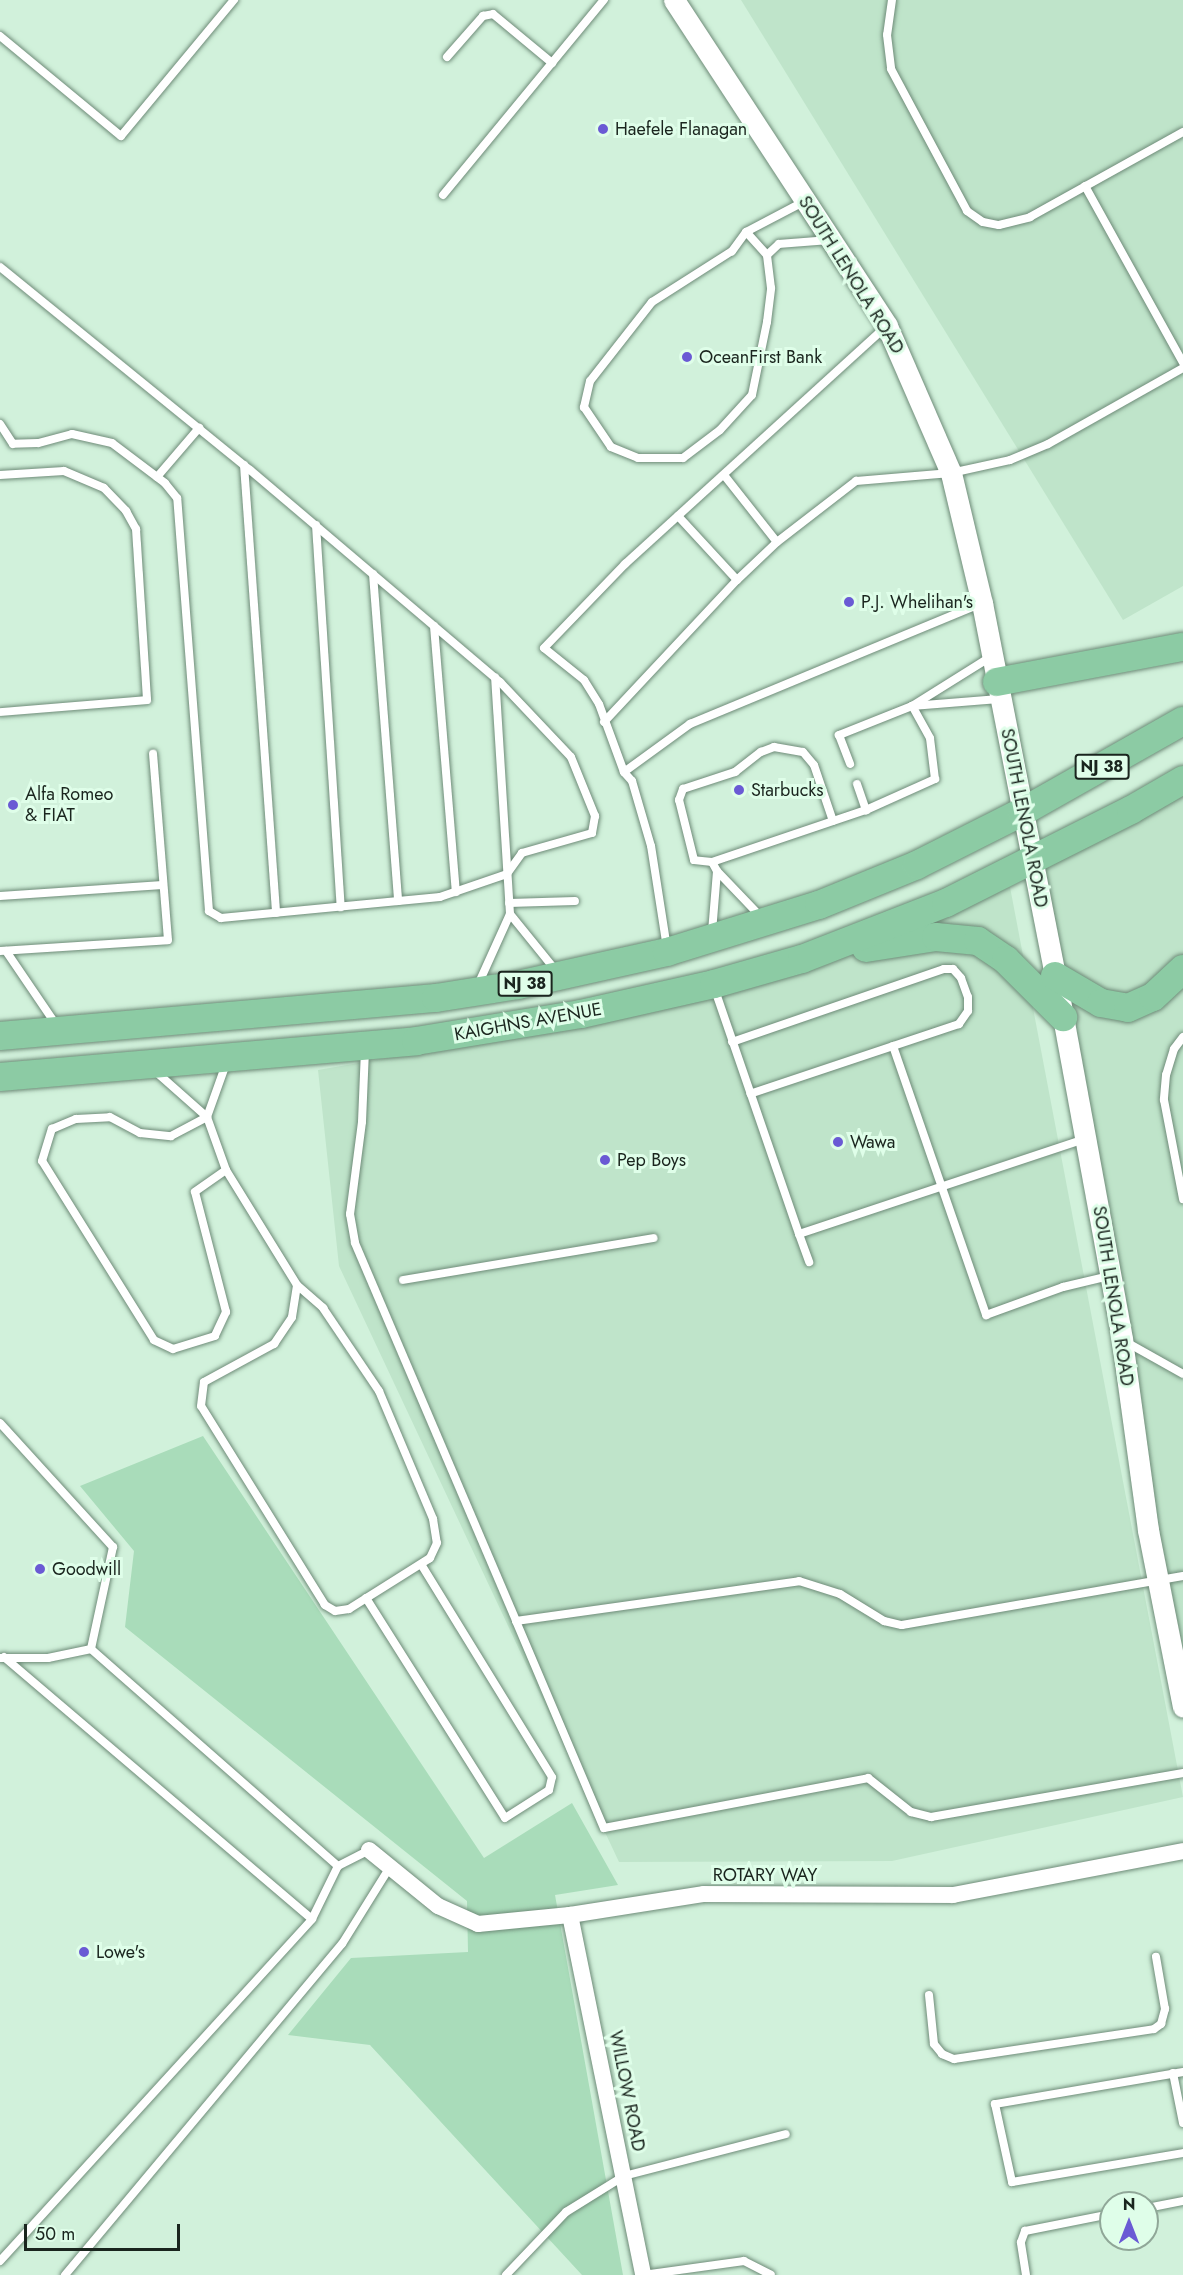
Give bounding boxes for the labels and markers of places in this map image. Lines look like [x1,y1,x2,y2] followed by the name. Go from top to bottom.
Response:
[615,118,747,140] place label: Haefele Flanagan
[596,122,610,136] marker: Haefele Flanagan
[699,346,822,368] place label: OceanFirst Bank
[680,350,694,364] marker: OceanFirst Bank
[861,591,973,613] place label: P.J. Whelihan's
[842,595,856,609] marker: P.J. Whelihan's
[751,779,824,801] place label: Starbucks
[732,783,746,797] marker: Starbucks
[25,784,113,826] place label: Alfa Romeo & FIAT
[6,798,20,812] marker: Alfa Romeo & FIAT
[850,1131,895,1153] place label: Wawa
[831,1135,845,1149] marker: Wawa
[617,1149,686,1171] place label: Pep Boys
[598,1153,612,1167] marker: Pep Boys
[52,1558,121,1580] place label: Goodwill
[33,1562,47,1576] marker: Goodwill
[96,1941,145,1963] place label: Lowe's
[77,1945,91,1959] marker: Lowe's

